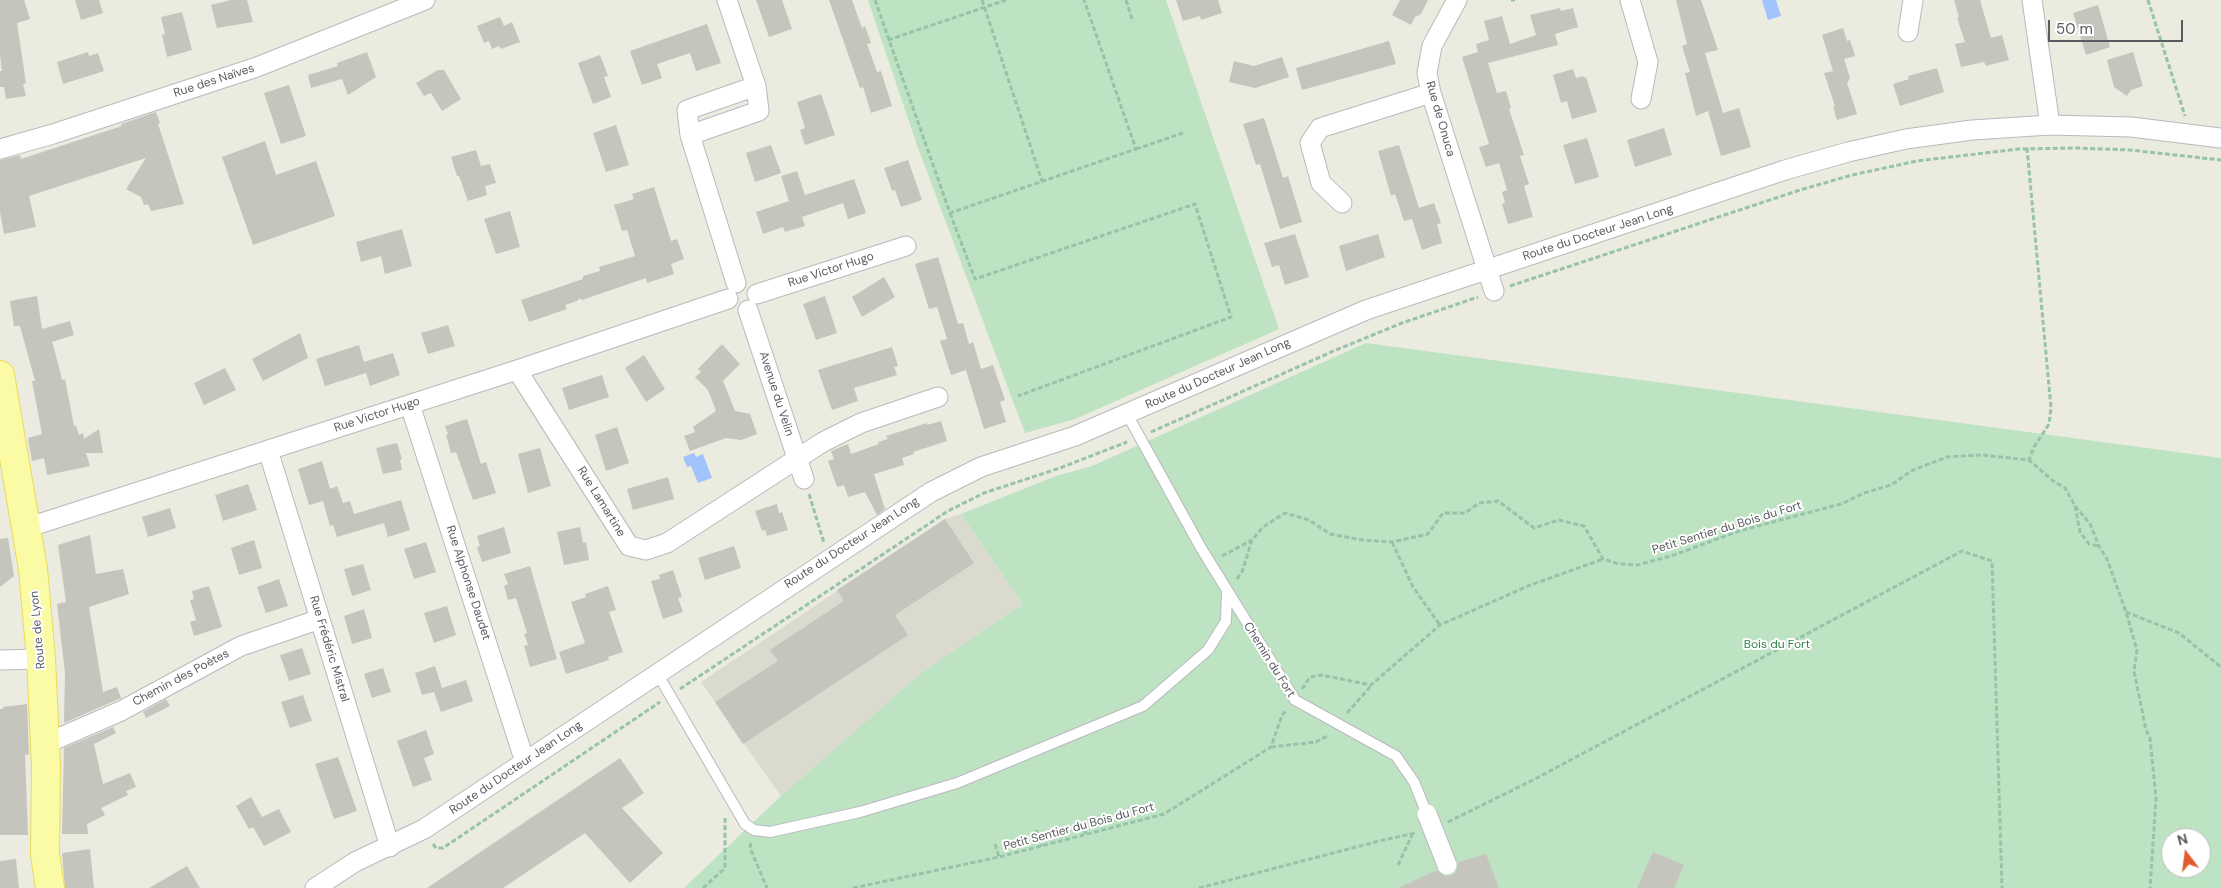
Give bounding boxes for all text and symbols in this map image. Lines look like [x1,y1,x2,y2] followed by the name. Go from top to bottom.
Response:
[2051,10,2186,42] scale bar
[2056,19,2093,39] text: 50 m
[172,61,256,101] street label: Rue des Naïves
[1422,80,1458,158] street label: Rue de Onuca
[1521,202,1675,264] street label: Route du Docteur Jean Long
[786,249,876,291] street label: Rue Victor Hugo
[1143,335,1293,413] street label: Route du Docteur Jean Long
[756,350,796,438] street label: Avenue du Velin
[332,394,422,436] street label: Rue Victor Hugo
[574,464,628,540] street label: Rue Lamartine
[782,494,922,592] street label: Route du Docteur Jean Long
[1651,498,1803,558] street label: Petit Sentier du Bois du Fort
[443,524,493,642] street label: Rue Alphonse Daudet
[27,590,49,670] street label: Route de Lyon
[306,594,352,704] street label: Rue Frédéric Mistral
[1240,620,1298,700] street label: Chemin du Fort
[1744,638,1810,652] park label: Bois du Fort
[130,646,232,710] street label: Chemin des Poètes
[447,718,585,818] street label: Route du Docteur Jean Long
[1002,800,1156,854] street label: Petit Sentier du Bois du Fort
[2161,828,2211,878] north arrow
[2175,829,2190,849] text: N

